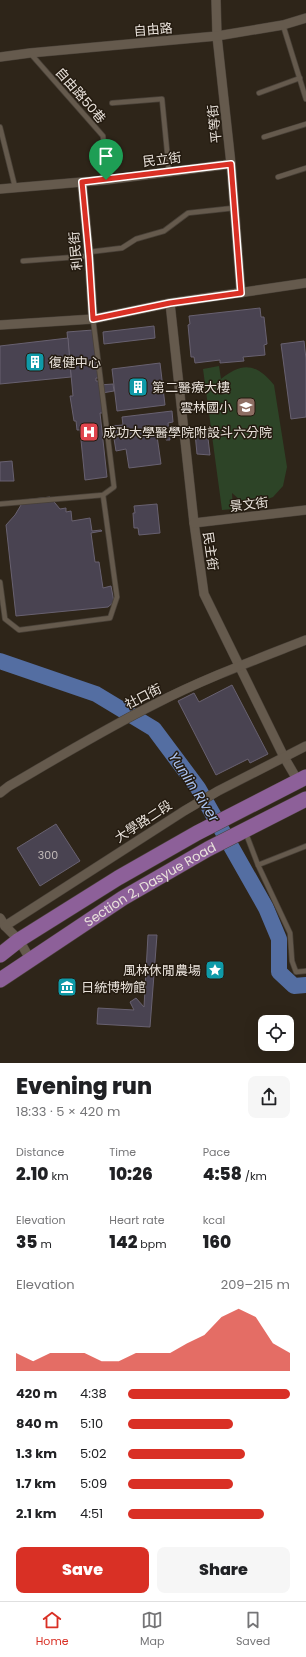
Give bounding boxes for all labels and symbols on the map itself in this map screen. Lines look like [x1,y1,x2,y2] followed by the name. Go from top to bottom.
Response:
[133,18,173,41] street label: 自由路
[51,63,110,127] street label: 自由路50巷
[203,104,226,144] street label: 平等街
[89,139,123,180] pin
[142,148,183,171] street label: 民立街
[64,231,87,271] street label: 利民街
[24,351,46,373] building icon: 復健中心
[49,353,101,372] place label: 復健中心
[127,376,149,398] building icon: 第二醫療大樓
[152,378,230,397] place label: 第二醫療大樓
[235,396,257,418] school or university icon: 雲林國小
[180,398,232,417] place label: 雲林國小
[78,421,100,443] hospital icon: 成功大學醫學院附設斗六分院
[103,423,272,442] place label: 成功大學醫學院附設斗六分院
[229,493,270,516] street label: 景文街
[198,530,223,572] street label: 民主街
[122,679,165,714] street label: 社口街
[164,748,225,827] water label: Yunlin River
[111,796,176,847] street label: 大學路二段
[80,838,219,931] street label: Section 2, Dasyue Road
[38,847,58,863] house number: 300
[204,959,226,981] place icon: 風林休閒農場
[123,961,201,980] place label: 風林休閒農場
[56,976,78,998] museum icon: 日統博物館
[81,978,146,997] place label: 日統博物館

